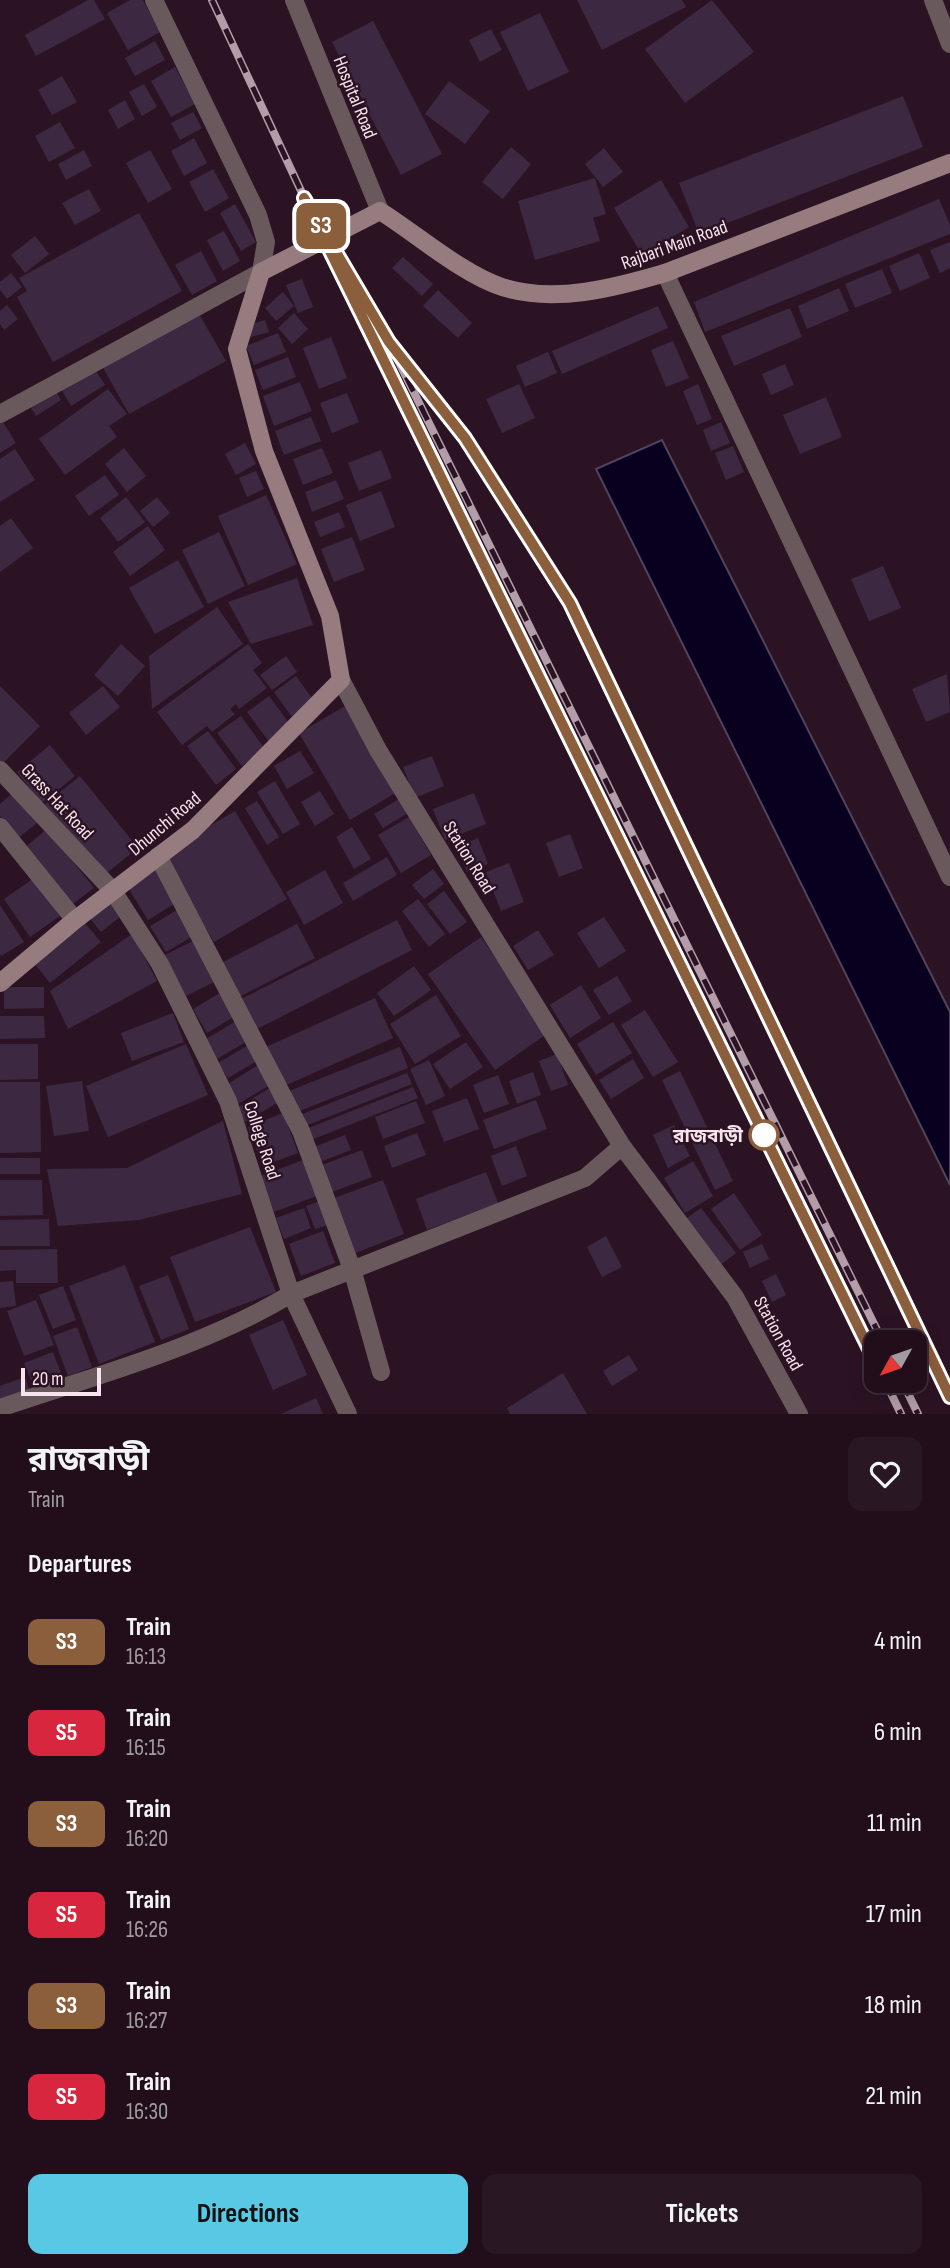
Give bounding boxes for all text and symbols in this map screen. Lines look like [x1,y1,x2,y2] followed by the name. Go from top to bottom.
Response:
[328,53,382,142] street label: Hospital Road
[290,203,352,249] line badge: S3
[310,211,332,240] text: S3
[618,216,731,275] street label: Rajbari Main Road
[16,759,98,845] street label: Grass Hat Road
[124,787,206,861] street label: Dhunchi Road
[437,817,500,898] street label: Station Road
[238,1098,285,1183] street label: College Road
[749,1120,779,1150] marker: রাজবাড়ী
[672,1125,744,1148] place label: রাজবাড়ী
[748,1293,807,1375] street label: Station Road
[864,1330,928,1393] north arrow
[864,1330,927,1393] map controls
[21,1365,102,1397] scale bar
[32,1368,64,1391] text: 20 m
[848,1437,922,1511] button: heart
[28,1440,149,1480] text: রাজবাড়ী
[28,1486,65,1514] text: Train
[28,1549,132,1580] text: Departures
[126,1612,171,1643] text: Train
[874,1626,922,1657] text: 4 min
[56,1627,77,1656] text: S3
[126,1643,166,1671] text: 16:13
[126,1703,171,1734] text: Train
[874,1717,922,1748] text: 6 min
[56,1718,77,1747] text: S5
[126,1734,166,1762] text: 16:15
[126,1794,171,1825] text: Train
[867,1808,922,1839] text: 11 min
[56,1809,77,1838] text: S3
[126,1825,168,1853] text: 16:20
[126,1885,171,1916] text: Train
[866,1899,922,1930] text: 17 min
[56,1900,77,1929] text: S5
[126,1916,168,1944] text: 16:26
[126,1976,171,2007] text: Train
[865,1990,922,2021] text: 18 min
[56,1991,77,2020] text: S3
[126,2007,167,2035] text: 16:27
[126,2067,171,2098] text: Train
[865,2081,922,2112] text: 21 min
[56,2082,77,2111] text: S5
[126,2098,168,2126] text: 16:30
[28,2174,468,2254] button: Directions
[482,2174,922,2254] button: Tickets

